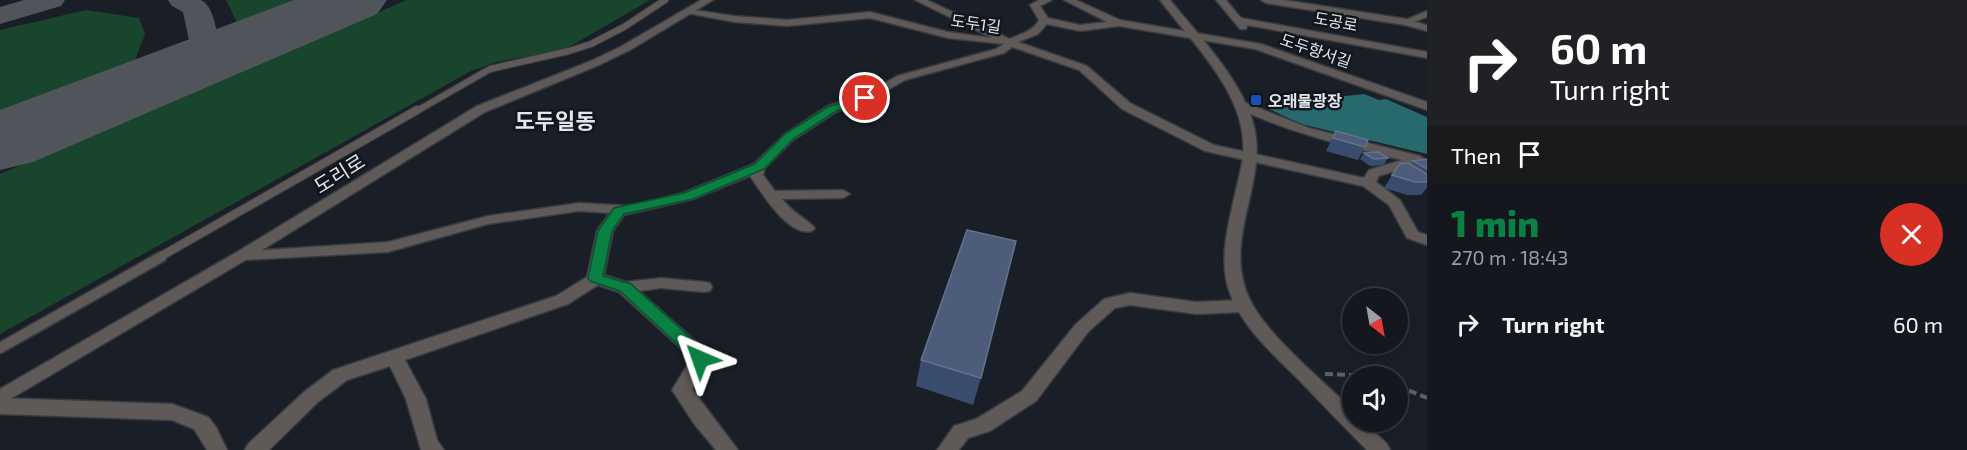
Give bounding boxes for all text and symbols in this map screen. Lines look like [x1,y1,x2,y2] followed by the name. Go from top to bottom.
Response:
[1313,8,1360,34] street label: 도공로
[950,10,1002,36] street label: 도두1길
[1550,22,1647,72] text: 60 m
[1451,24,1529,102] icon: right
[1278,29,1354,71] street label: 도두항서길
[839,72,890,123] pin
[1550,73,1670,105] text: Turn right
[848,81,881,114] icon: arrive
[1268,91,1342,110] place label: 오래물광장
[1249,93,1263,107] marker: 오래물광장
[515,107,595,133] district label: 도두일동
[1513,138,1546,171] icon: arrive
[1451,142,1501,168] text: Then
[309,148,369,198] street label: 도리로
[1451,201,1539,244] text: 1 min
[1880,203,1943,266] button: close
[1451,245,1568,269] text: 270 m · 18:43
[1342,288,1408,354] north arrow
[1342,288,1408,432] map controls
[1451,308,1484,341] icon: right
[1502,311,1604,337] text: Turn right
[1893,311,1943,337] text: 60 m
[668,327,732,391] position arrow
[1342,366,1408,432] button: sound

